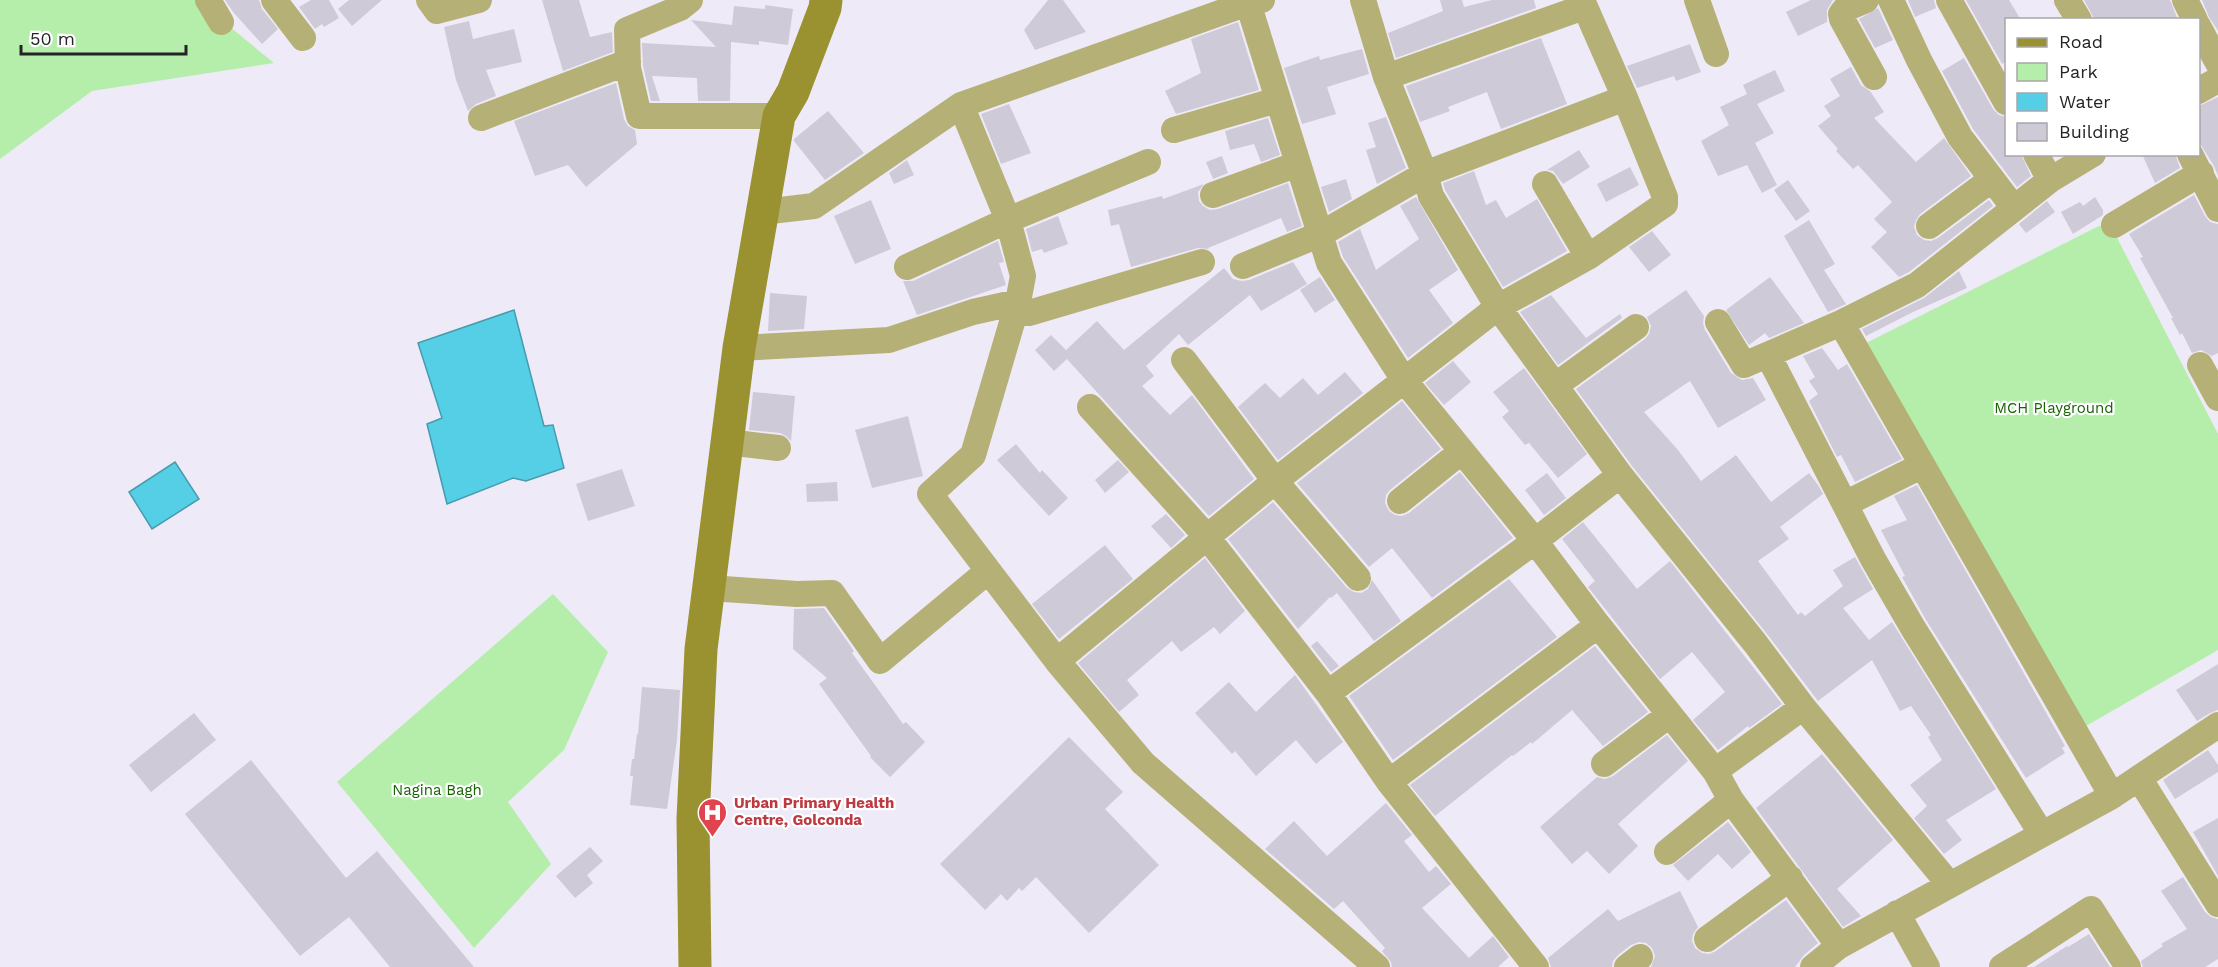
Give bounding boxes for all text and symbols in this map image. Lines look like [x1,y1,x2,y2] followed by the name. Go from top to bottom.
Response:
[21,18,186,56] scale bar
[2005,18,2200,156] legend
[30,28,75,49] text: 50 m
[2059,31,2103,52] text: Road
[2059,61,2098,82] text: Park
[2059,91,2111,112] text: Water
[2059,121,2129,142] text: Building
[1994,399,2114,417] park label: MCH Playground
[392,781,482,799] park label: Nagina Bagh
[734,794,894,829] place label: Urban Primary Health Centre, Golconda
[697,796,729,838] hospital icon: Urban Primary Health Centre, Golconda

